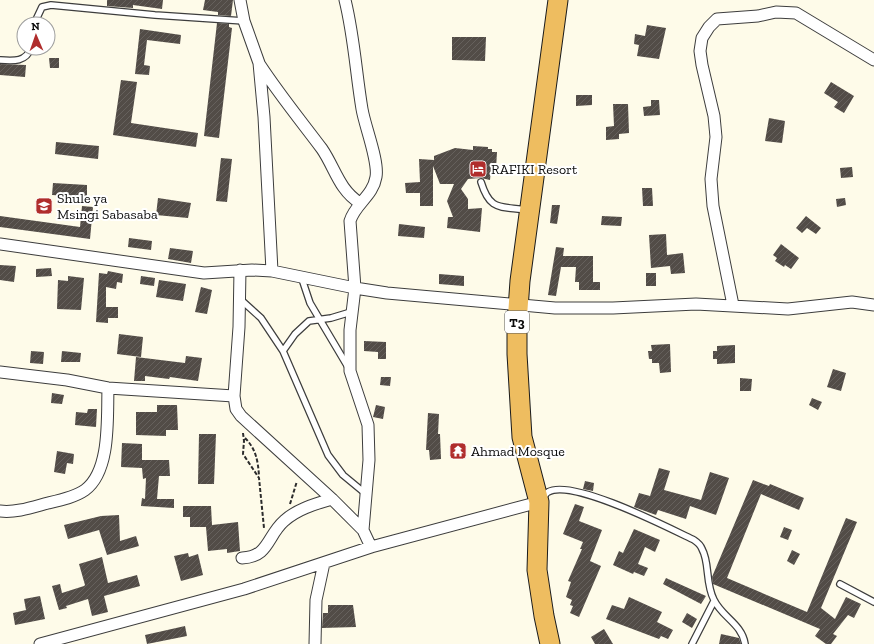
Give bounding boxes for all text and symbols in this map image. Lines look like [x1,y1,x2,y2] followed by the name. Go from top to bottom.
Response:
[16,16,56,56] north arrow
[31,20,41,33] text: N
[468,159,488,179] hotel icon: RAFIKI Resort
[491,161,578,178] place label: RAFIKI Resort
[57,190,158,223] place label: Shule ya Msingi Sabasaba
[34,196,54,216] school or university icon: Shule ya Msingi Sabasaba
[505,311,529,333] road number: T3
[448,441,468,461] temple icon: Ahmad Mosque
[471,443,565,460] place label: Ahmad Mosque

